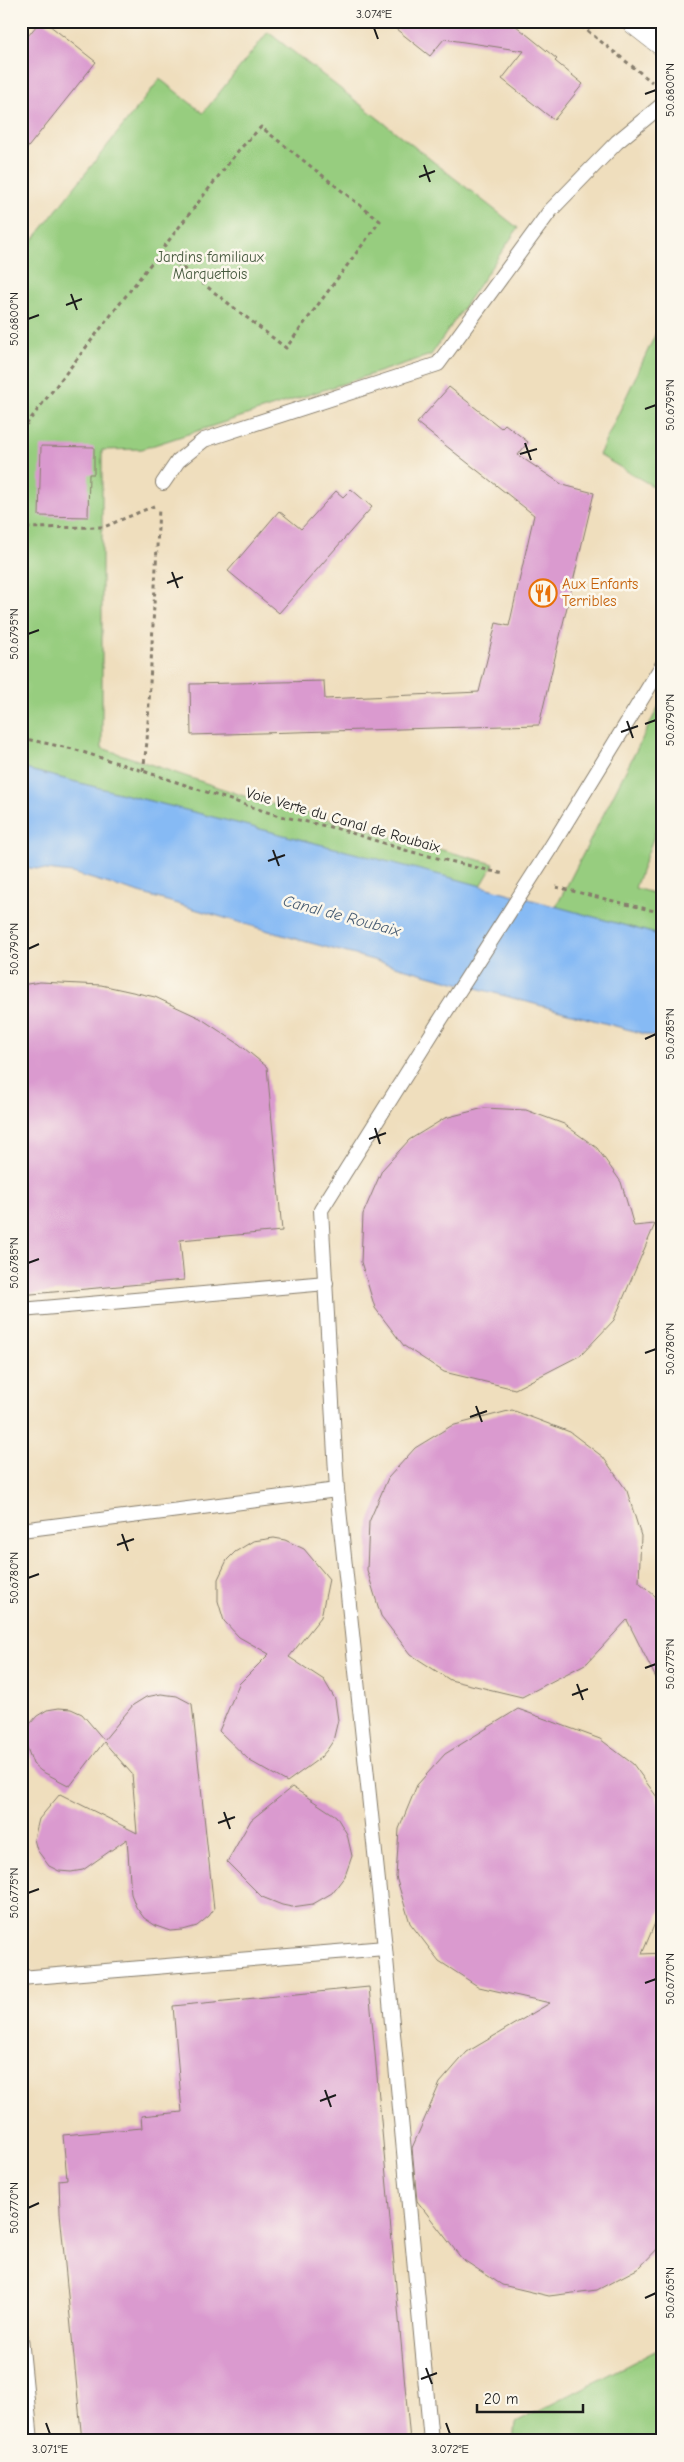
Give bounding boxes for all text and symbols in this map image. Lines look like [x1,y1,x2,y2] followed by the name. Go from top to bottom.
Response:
[356,7,392,21] text: 3.074°E
[663,63,677,117] text: 50.6800°N
[156,248,265,283] park label: Jardins familiaux Marquettois
[7,292,21,346] text: 50.6800°N
[663,379,677,431] text: 50.6795°N
[562,575,638,610] place label: Aux Enfants Terribles
[528,578,558,608] restaurant icon: Aux Enfants Terribles
[7,608,21,660] text: 50.6795°N
[663,694,677,746] text: 50.6790°N
[244,784,443,857] street label: Voie Verte du Canal de Roubaix
[281,892,403,941] water label: Canal de Roubaix
[7,923,21,975] text: 50.6790°N
[663,1008,677,1060] text: 50.6785°N
[7,1237,21,1289] text: 50.6785°N
[663,1323,677,1375] text: 50.6780°N
[7,1552,21,1604] text: 50.6780°N
[663,1639,677,1689] text: 50.6775°N
[7,1868,21,1918] text: 50.6775°N
[663,1953,677,2005] text: 50.6770°N
[7,2182,21,2234] text: 50.6770°N
[663,2267,677,2319] text: 50.6765°N
[477,2382,583,2414] scale bar
[484,2390,518,2408] text: 20 m
[32,2442,68,2456] text: 3.071°E
[431,2442,469,2456] text: 3.072°E

